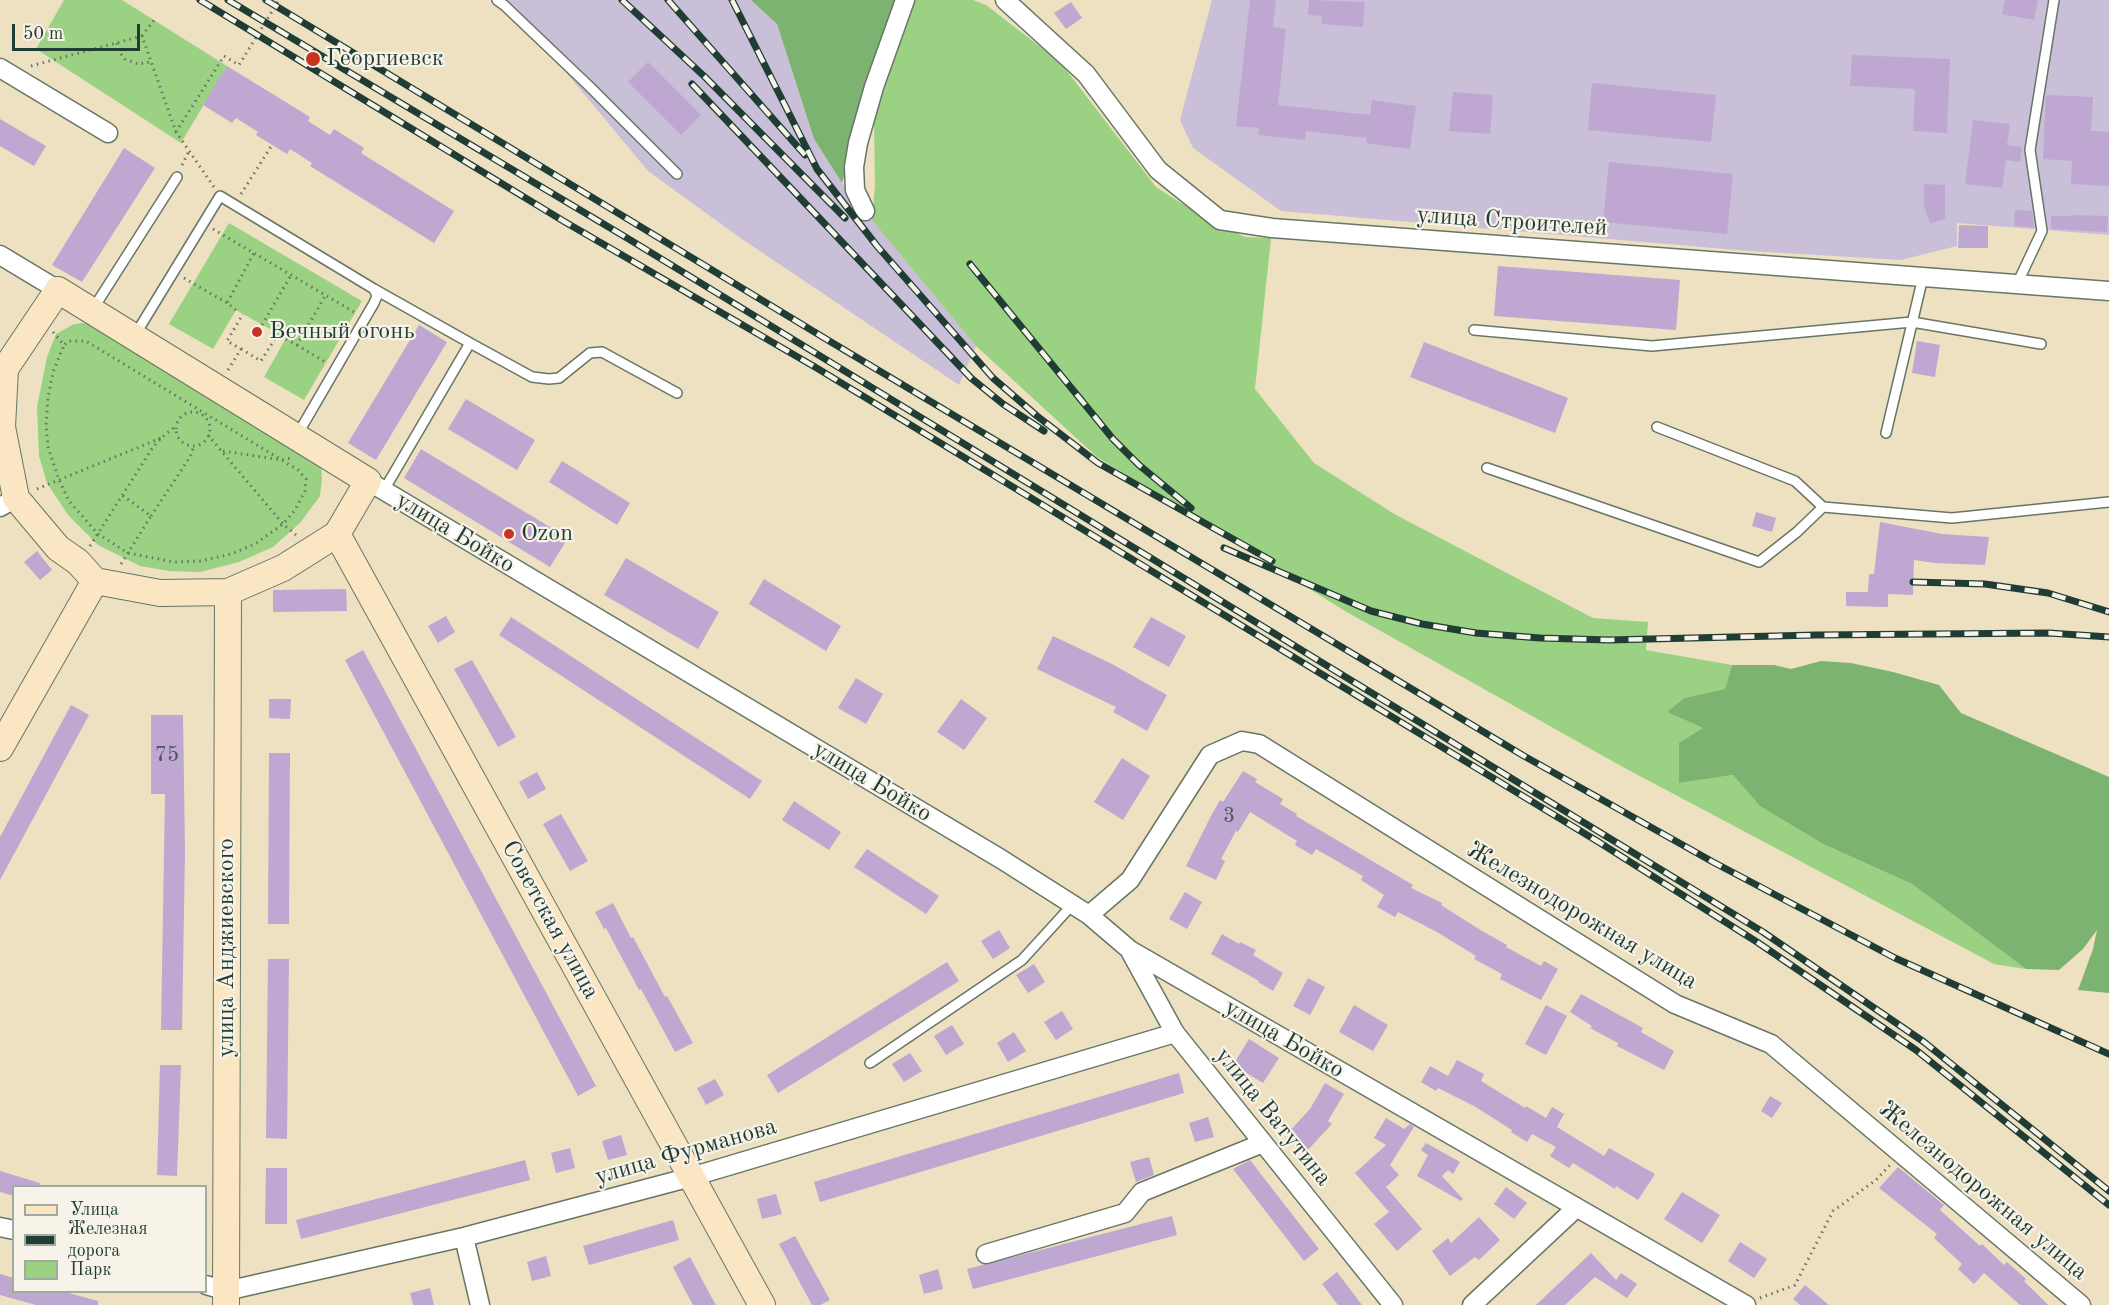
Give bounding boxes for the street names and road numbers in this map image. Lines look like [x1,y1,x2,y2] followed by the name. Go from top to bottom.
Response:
[1416,201,1608,243] street label: улица Строителей
[390,486,520,580] street label: улица Бойко
[807,735,937,829] street label: улица Бойко
[495,836,605,1004] street label: Советская улица
[1461,836,1703,996] street label: Железнодорожная улица
[213,838,241,1058] street label: улица Анджиевского
[1219,993,1349,1085] street label: улица Бойко
[1208,1042,1338,1192] street label: улица Ватутина
[1873,1095,2093,1287] street label: Железнодорожная улица
[592,1112,780,1192] street label: улица Фурманова

